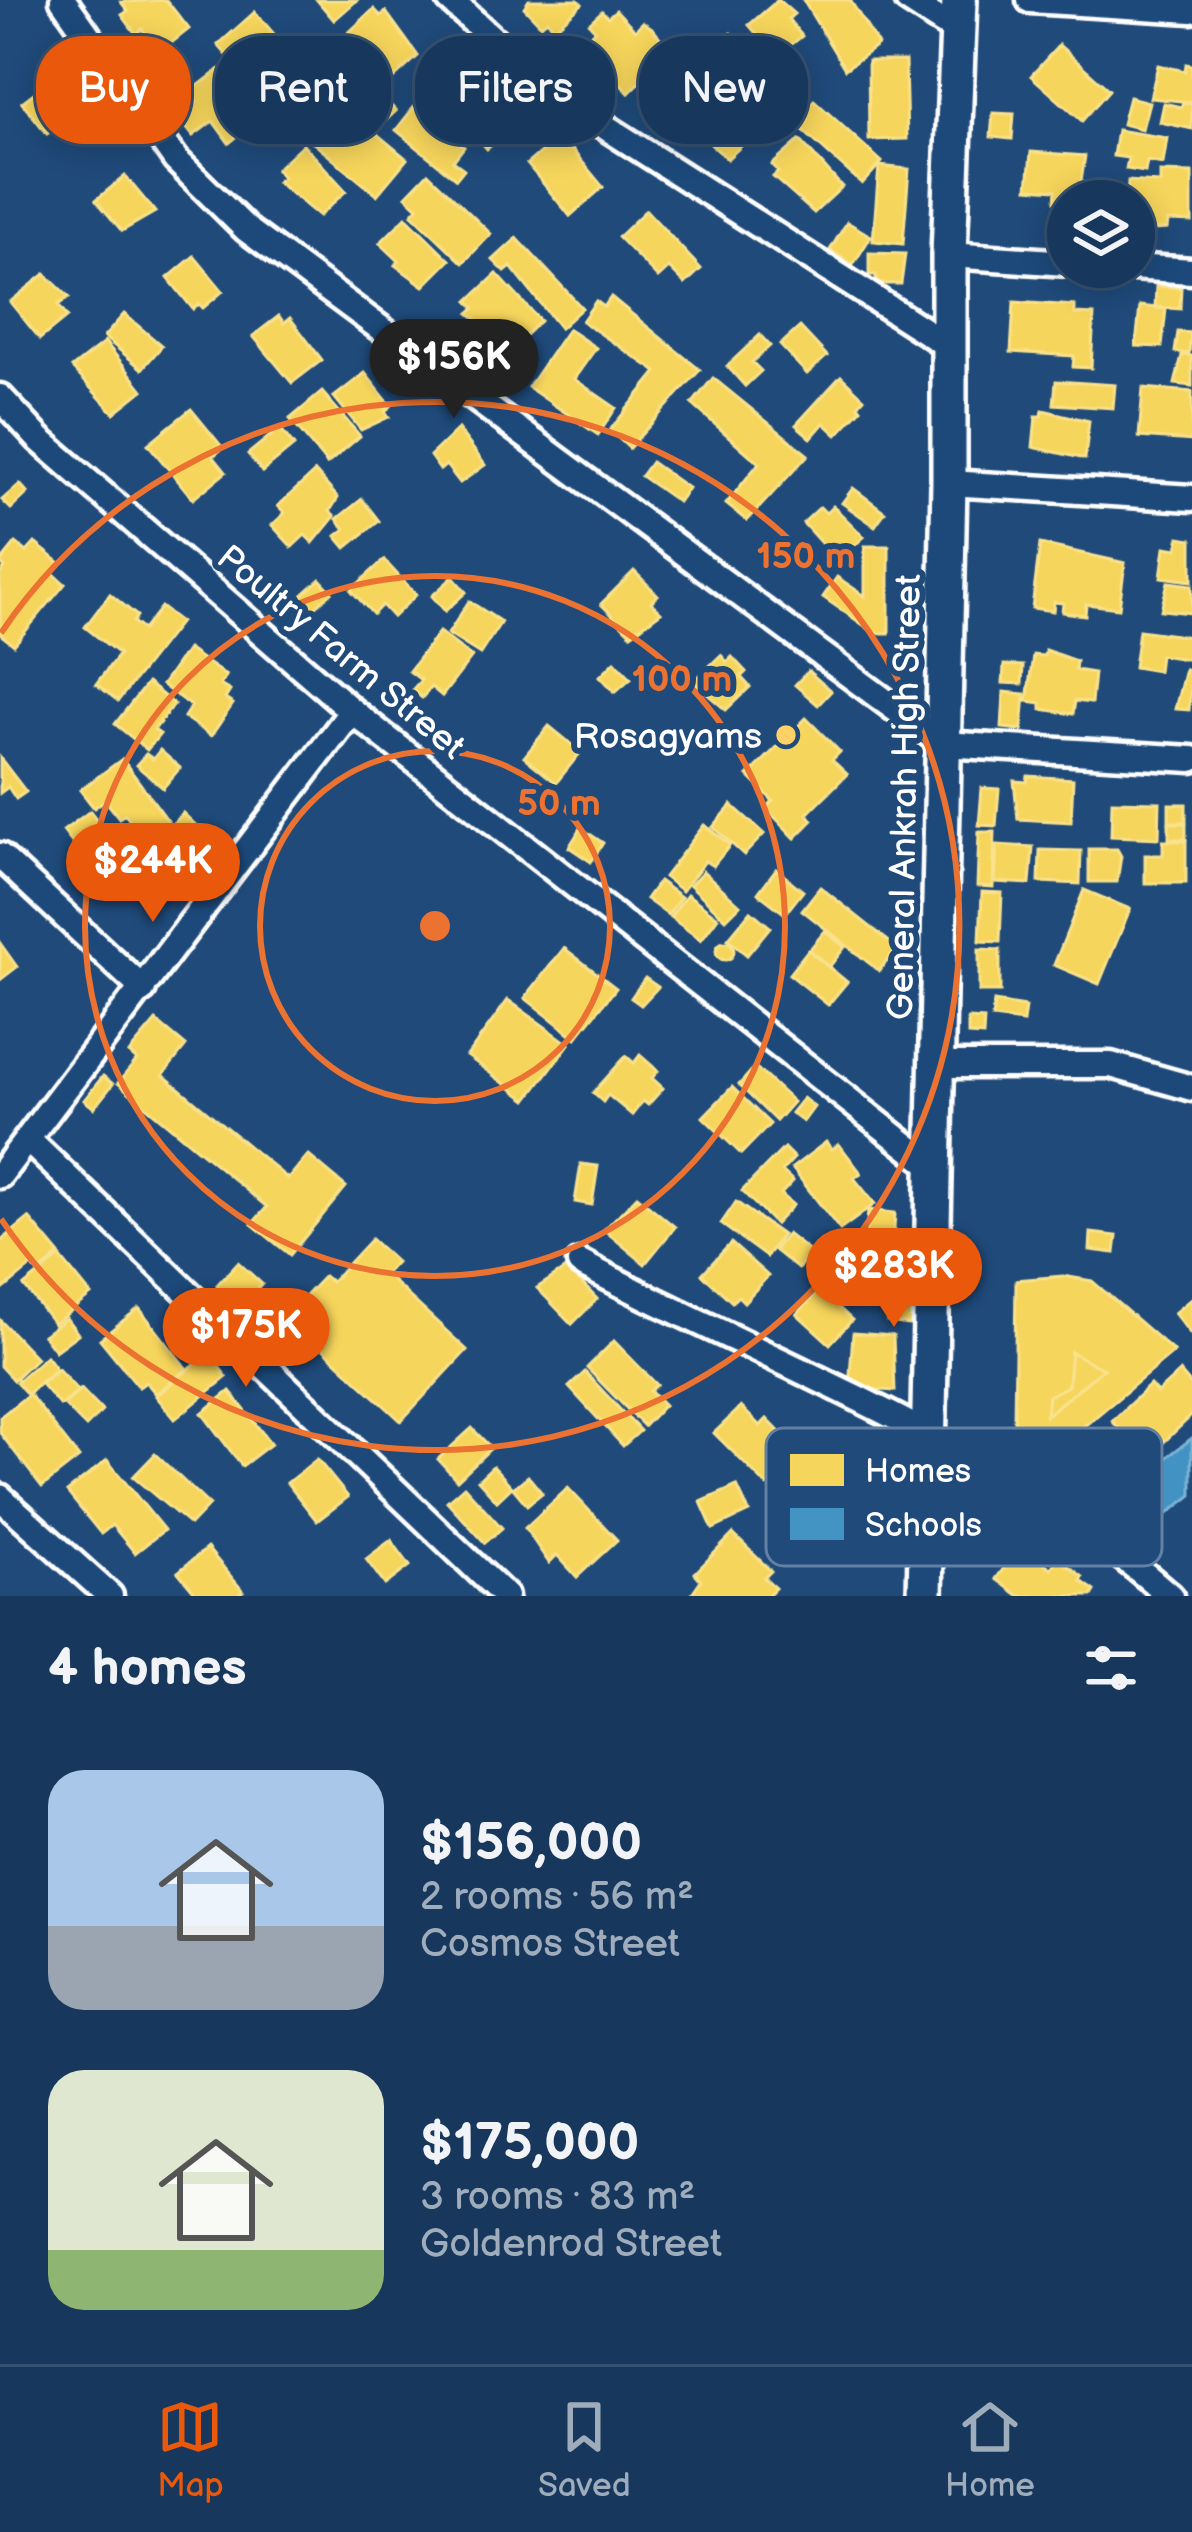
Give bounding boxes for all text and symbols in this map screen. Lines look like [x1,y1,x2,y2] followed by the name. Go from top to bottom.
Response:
[36,36,191,144] chip: Buy
[215,36,391,144] chip: Rent
[415,36,615,144] chip: Filters
[639,36,808,144] chip: New
[1047,180,1155,288] map controls
[1047,180,1155,288] button: layers
[370,319,538,421] pin: $156K
[397,334,511,381] text: $156K
[757,536,855,579] text: 150 m
[208,537,473,769] street label: Poultry Farm Street
[880,574,931,1020] street label: General Ankrah High Street
[632,659,732,702] text: 100 m
[574,716,762,759] place label: Rosagyams
[773,722,799,748] marker: Rosagyams
[517,783,601,826] text: 50 m
[69,823,237,925] pin: $244K
[93,838,213,885] text: $244K
[414,905,456,947] centre of rings
[810,1228,978,1330] pin: $283K
[833,1243,955,1290] text: $283K
[162,1288,330,1390] pin: $175K
[190,1303,302,1350] text: $175K
[766,1428,1162,1566] legend
[865,1452,971,1492] text: Homes
[865,1506,982,1546] text: Schools
[1078,1635,1144,1701] icon: filters
[48,1638,247,1699] text: 4 homes
[420,1813,642,1874] text: $156,000
[144,1818,288,1962] icon: home
[420,1874,694,1921] text: 2 rooms · 56 m²
[420,1921,680,1968] text: Cosmos Street
[420,2113,639,2174] text: $175,000
[144,2118,288,2262] icon: home
[420,2174,695,2221] text: 3 rooms · 83 m²
[420,2221,722,2268] text: Goldenrod Street
[157,2394,224,2506] tab: Map
[538,2394,631,2506] tab: Saved
[945,2394,1035,2506] tab: Home

